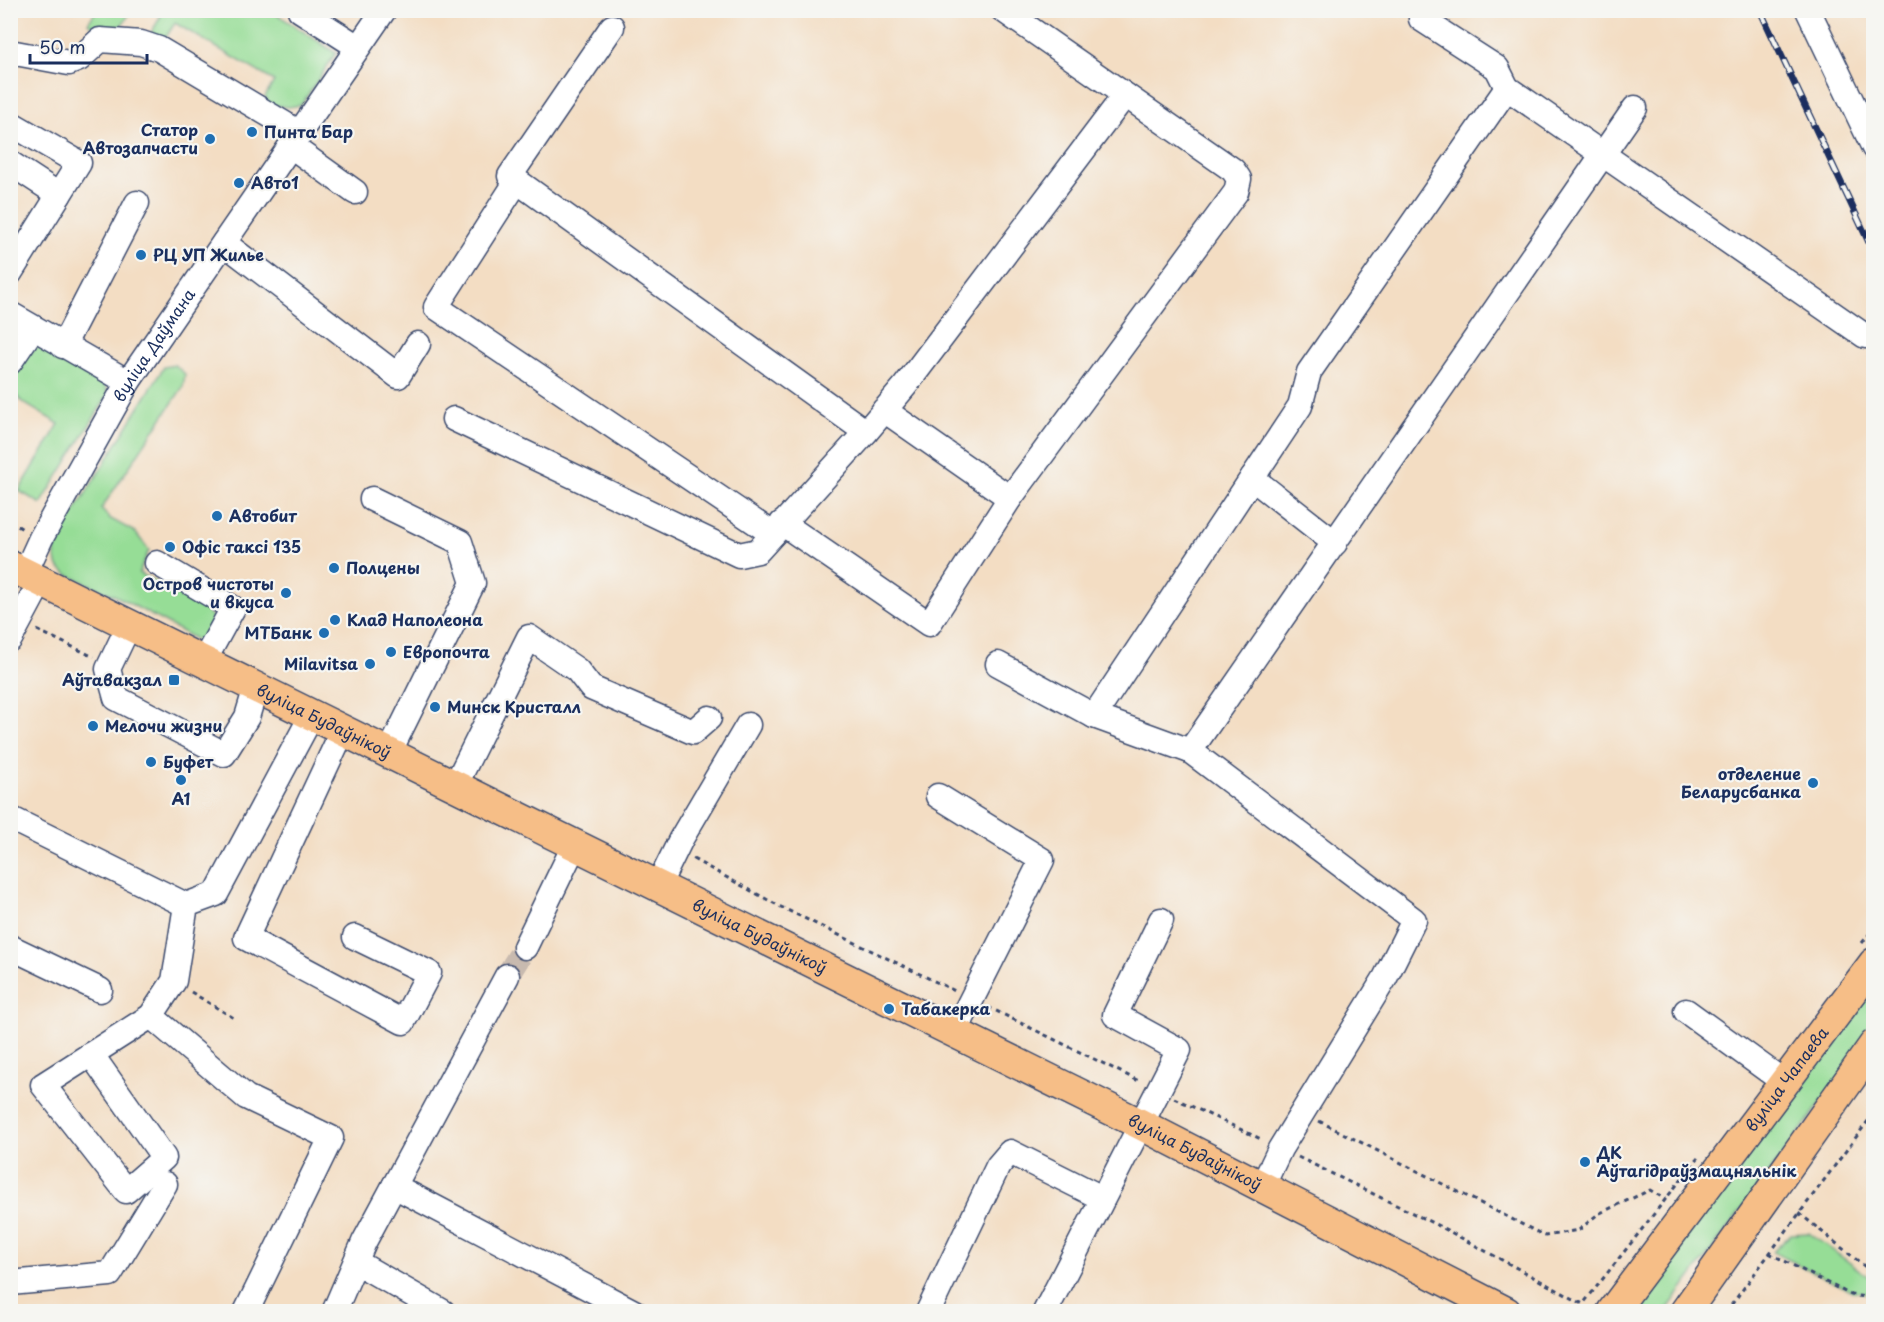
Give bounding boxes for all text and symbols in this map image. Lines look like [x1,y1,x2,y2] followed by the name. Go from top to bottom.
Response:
[30,27,147,65] scale bar
[39,33,86,60] text: 50 m
[83,117,198,159] place label: Статор Автозапчасти
[264,119,353,143] place label: Пинта Бар
[245,125,259,139] marker: Пинта Бар
[203,132,217,146] marker: Статор Автозапчасти
[251,170,299,194] place label: Авто1
[232,176,246,190] marker: Авто1
[153,242,264,266] place label: РЦ УП Жилье
[134,248,148,262] marker: РЦ УП Жилье
[106,283,200,406] street label: вуліца Даўмана
[229,503,298,527] place label: Автобит
[210,509,224,523] marker: Автобит
[182,534,301,558] place label: Офіс таксі 135
[163,540,177,554] marker: Офіс таксі 135
[346,555,420,579] place label: Полцены
[327,561,341,575] marker: Полцены
[143,571,274,613] place label: Остров чистоты и вкуса
[279,586,293,600] marker: Остров чистоты и вкуса
[347,607,483,631] place label: Клад Наполеона
[328,613,342,627] marker: Клад Наполеона
[244,620,313,644] place label: МТБанк
[317,626,331,640] marker: МТБанк
[403,639,490,663] place label: Европочта
[384,645,398,659] marker: Европочта
[284,651,358,675] place label: Milavitsa
[363,657,377,671] marker: Milavitsa
[62,667,162,691] place label: Аўтавакзал
[167,673,181,687] marker: Аўтавакзал
[253,677,396,763] street label: вуліца Будаўнікоў
[447,694,581,718] place label: Минск Кристалл
[428,700,442,714] marker: Минск Кристалл
[105,713,222,737] place label: Мелочи жизни
[86,719,100,733] marker: Мелочи жизни
[163,749,214,773] place label: Буфет
[144,755,158,769] marker: Буфет
[1681,761,1801,803] place label: отделение Беларусбанка
[174,773,188,787] marker: A1
[1806,776,1820,790] marker: отделение Беларусбанка
[172,786,190,810] place label: A1
[689,892,831,979] street label: вуліца Будаўнікоў
[901,996,991,1020] place label: Табакерка
[882,1002,896,1016] marker: Табакерка
[1738,1021,1833,1136] street label: вуліца Чапаева
[1124,1107,1266,1196] street label: вуліца Будаўнікоў
[1596,1140,1797,1182] place label: ДК Аўтагідраўзмацняльнік
[1578,1155,1592,1169] marker: ДК Аўтагідраўзмацняльнік

